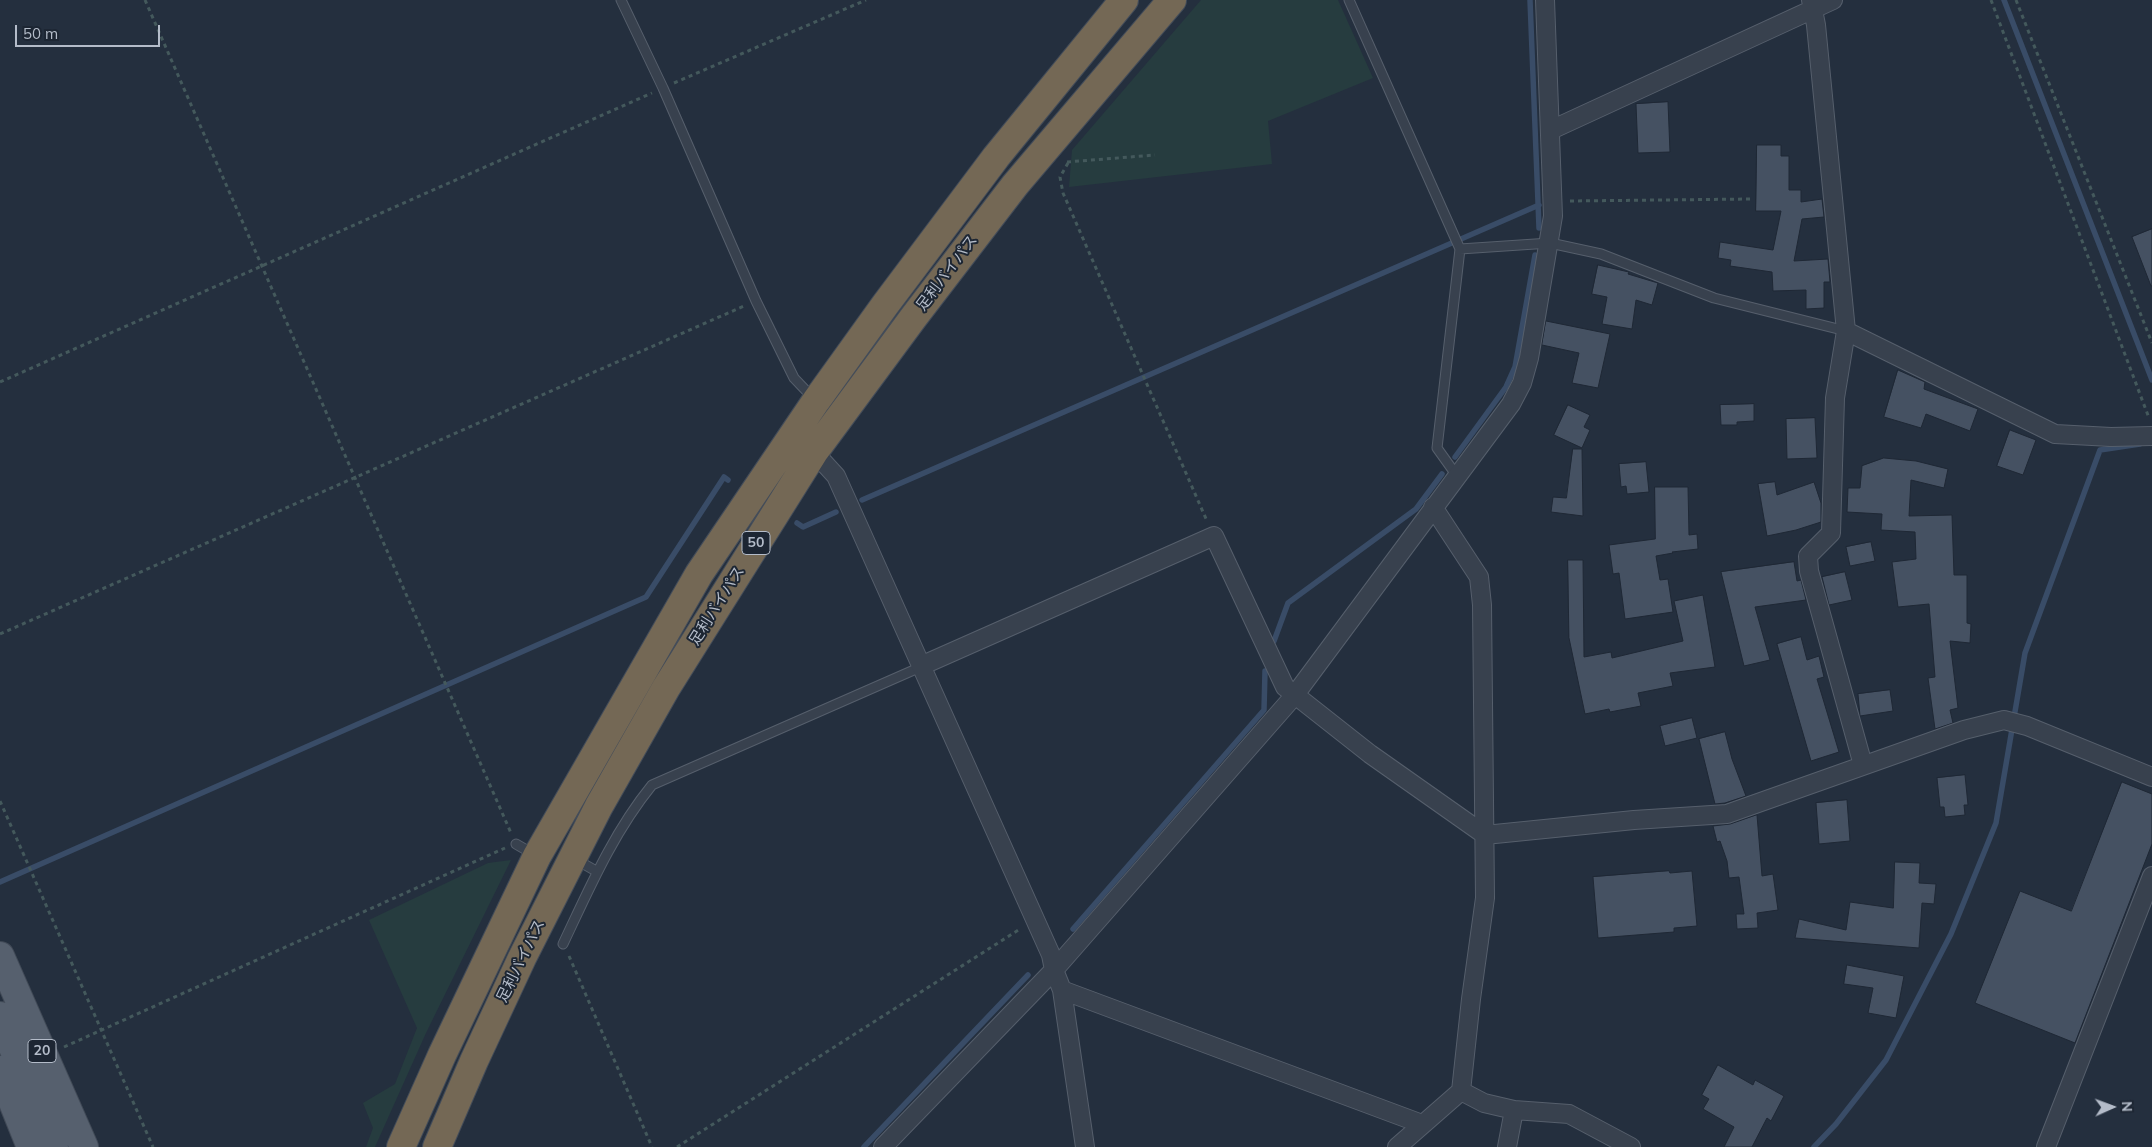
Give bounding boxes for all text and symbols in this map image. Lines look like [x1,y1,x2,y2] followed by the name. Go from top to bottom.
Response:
[18,15,162,47] scale bar
[23,24,58,43] text: 50 m
[913,232,981,314] street label: 足利バイパス
[742,532,770,554] road number: 50
[686,563,748,649] street label: 足利バイパス
[493,917,549,1005] street label: 足利バイパス
[28,1040,56,1062] road number: 20
[2087,1082,2137,1132] north arrow
[2118,1101,2136,1112] text: N

